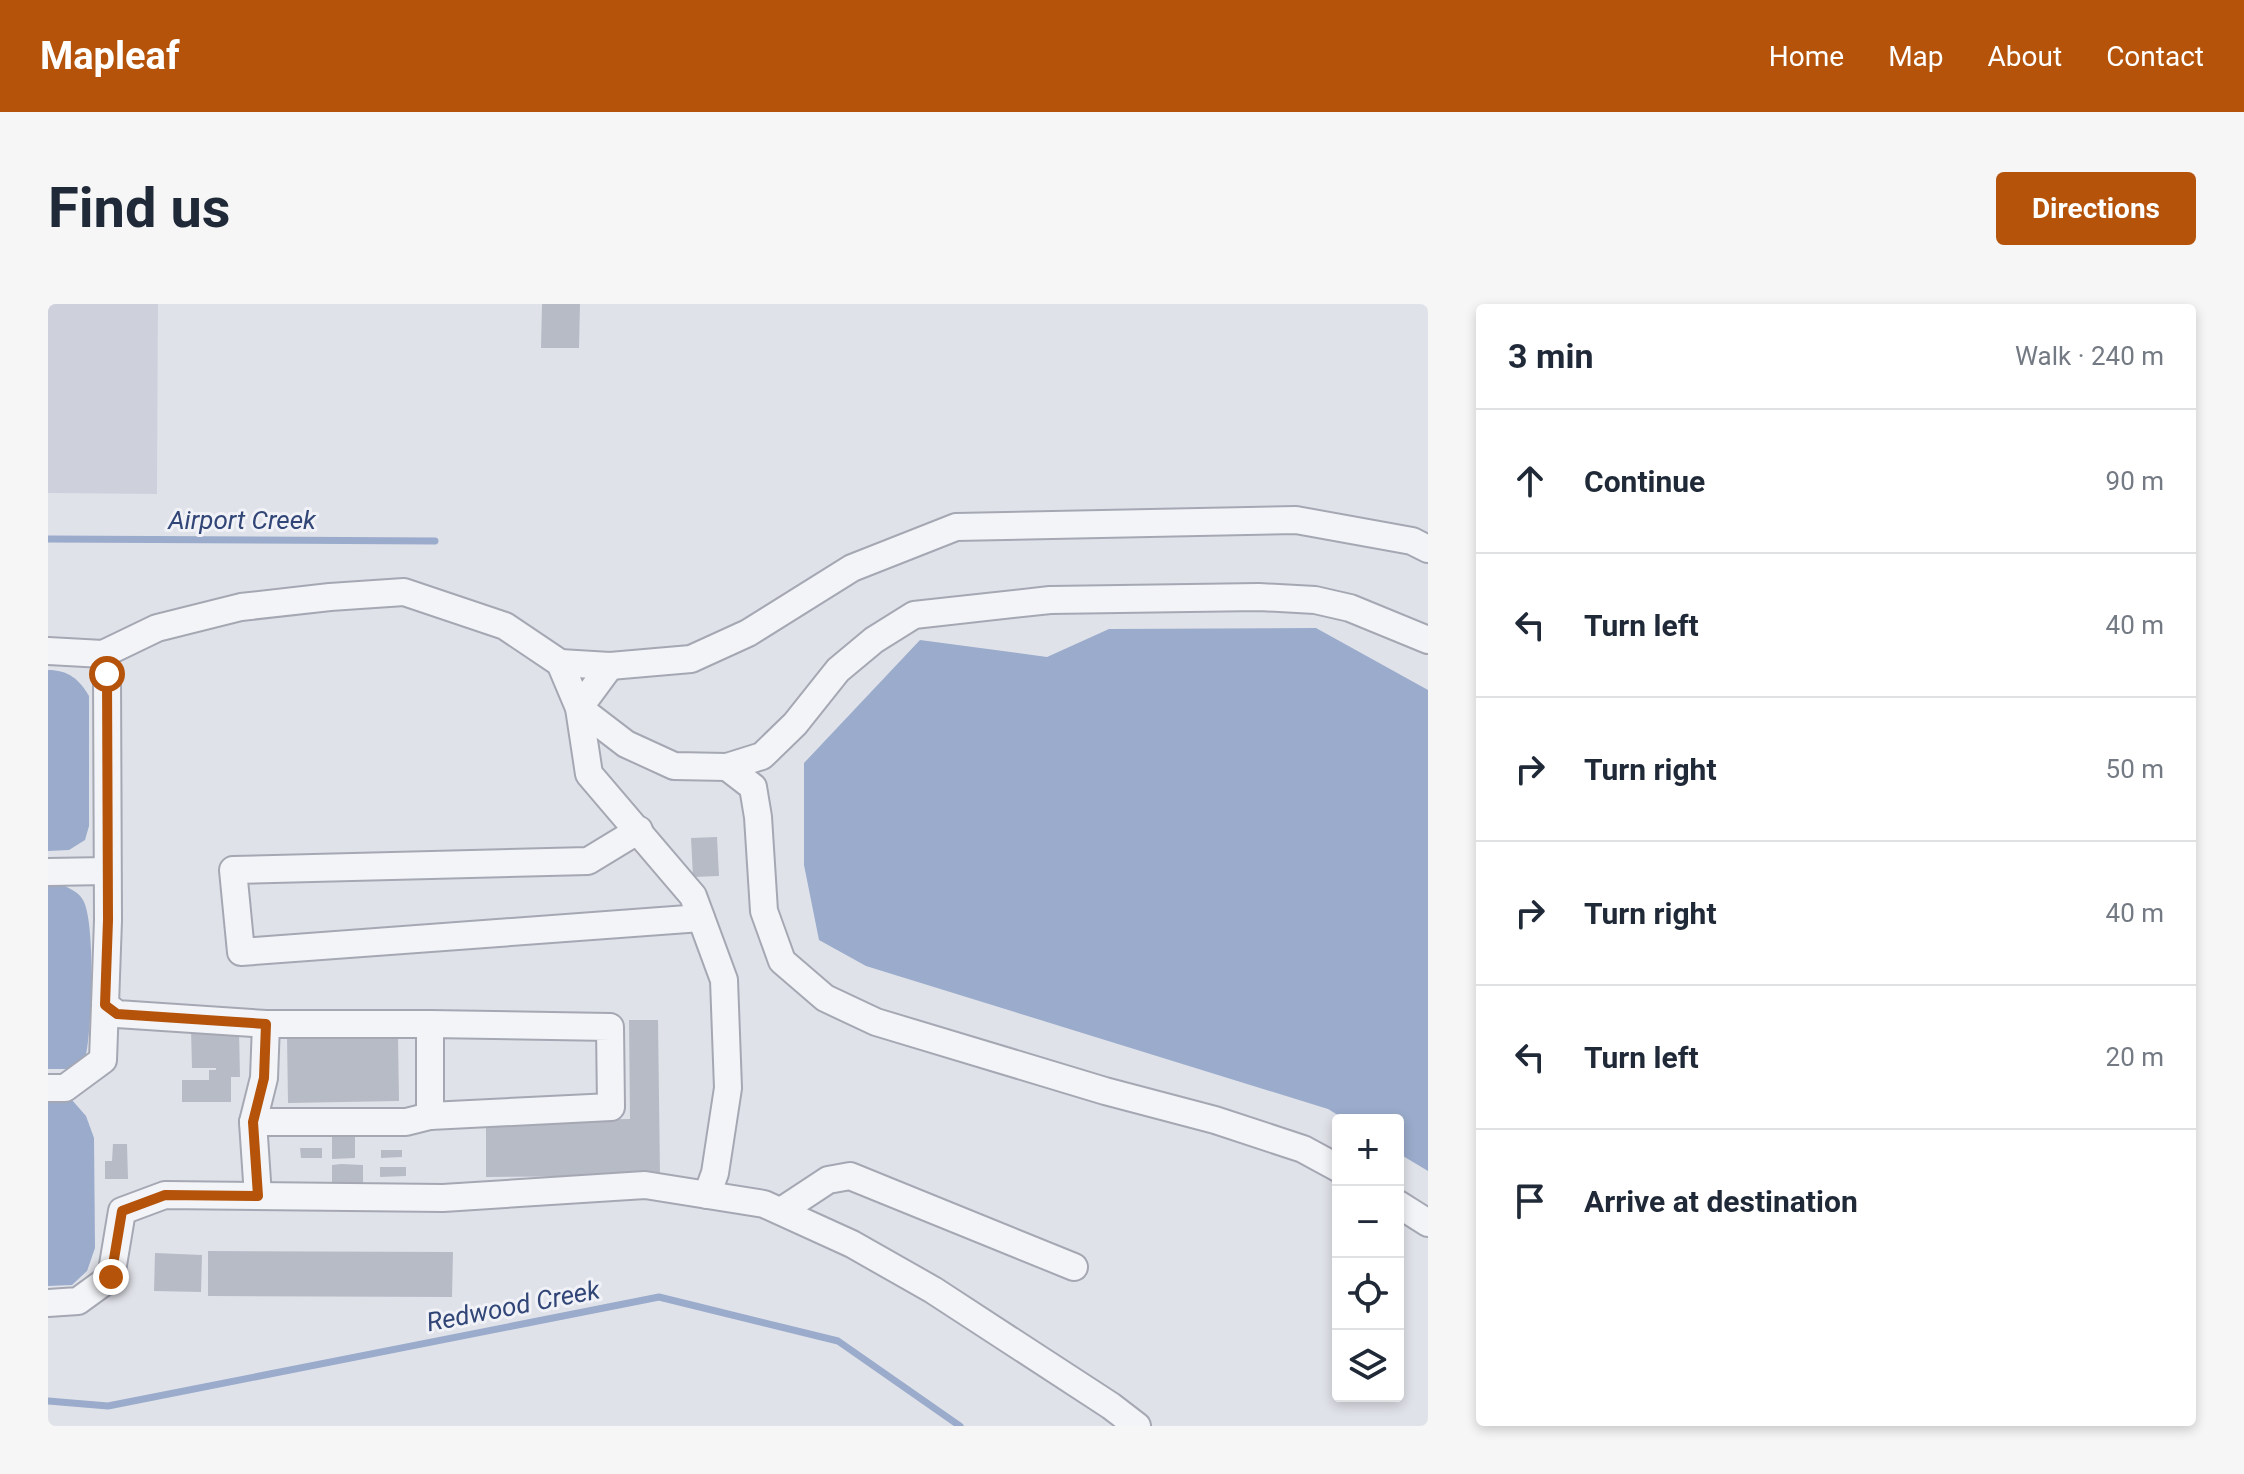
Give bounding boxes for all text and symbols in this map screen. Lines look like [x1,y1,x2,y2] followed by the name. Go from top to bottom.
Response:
[40,34,180,78] text: Mapleaf
[1769,40,1844,73] text: Home
[1888,40,1944,73] text: Map
[1988,40,2062,73] text: About
[2106,40,2204,73] text: Contact
[1996,172,2196,245] button: Directions
[48,175,231,241] text: Find us
[1508,336,1593,376] text: 3 min
[2015,341,2164,371] text: Walk · 240 m
[1508,459,1552,503] icon: ahead
[1584,464,1705,499] text: Continue
[2106,466,2164,496] text: 90 m
[166,505,317,535] water label: Airport Creek
[1508,603,1552,647] icon: left
[1584,608,1699,643] text: Turn left
[2106,610,2164,640] text: 40 m
[89,656,125,692] route start
[1508,747,1552,791] icon: right
[1584,752,1717,787] text: Turn right
[2106,754,2164,784] text: 50 m
[1508,891,1552,935] icon: right
[1584,896,1717,931] text: Turn right
[2106,898,2164,928] text: 40 m
[1508,1035,1552,1079] icon: left
[1584,1040,1699,1075] text: Turn left
[2106,1042,2164,1072] text: 20 m
[1332,1114,1404,1402] map controls
[1332,1114,1404,1186] button: +
[1508,1179,1552,1223] icon: arrive
[1584,1184,1858,1219] text: Arrive at destination
[1332,1186,1404,1258] button: −
[1332,1258,1404,1330] button: locate
[93,1259,129,1295] route end
[424,1274,603,1337] water label: Redwood Creek
[1332,1330,1404,1402] button: layers

